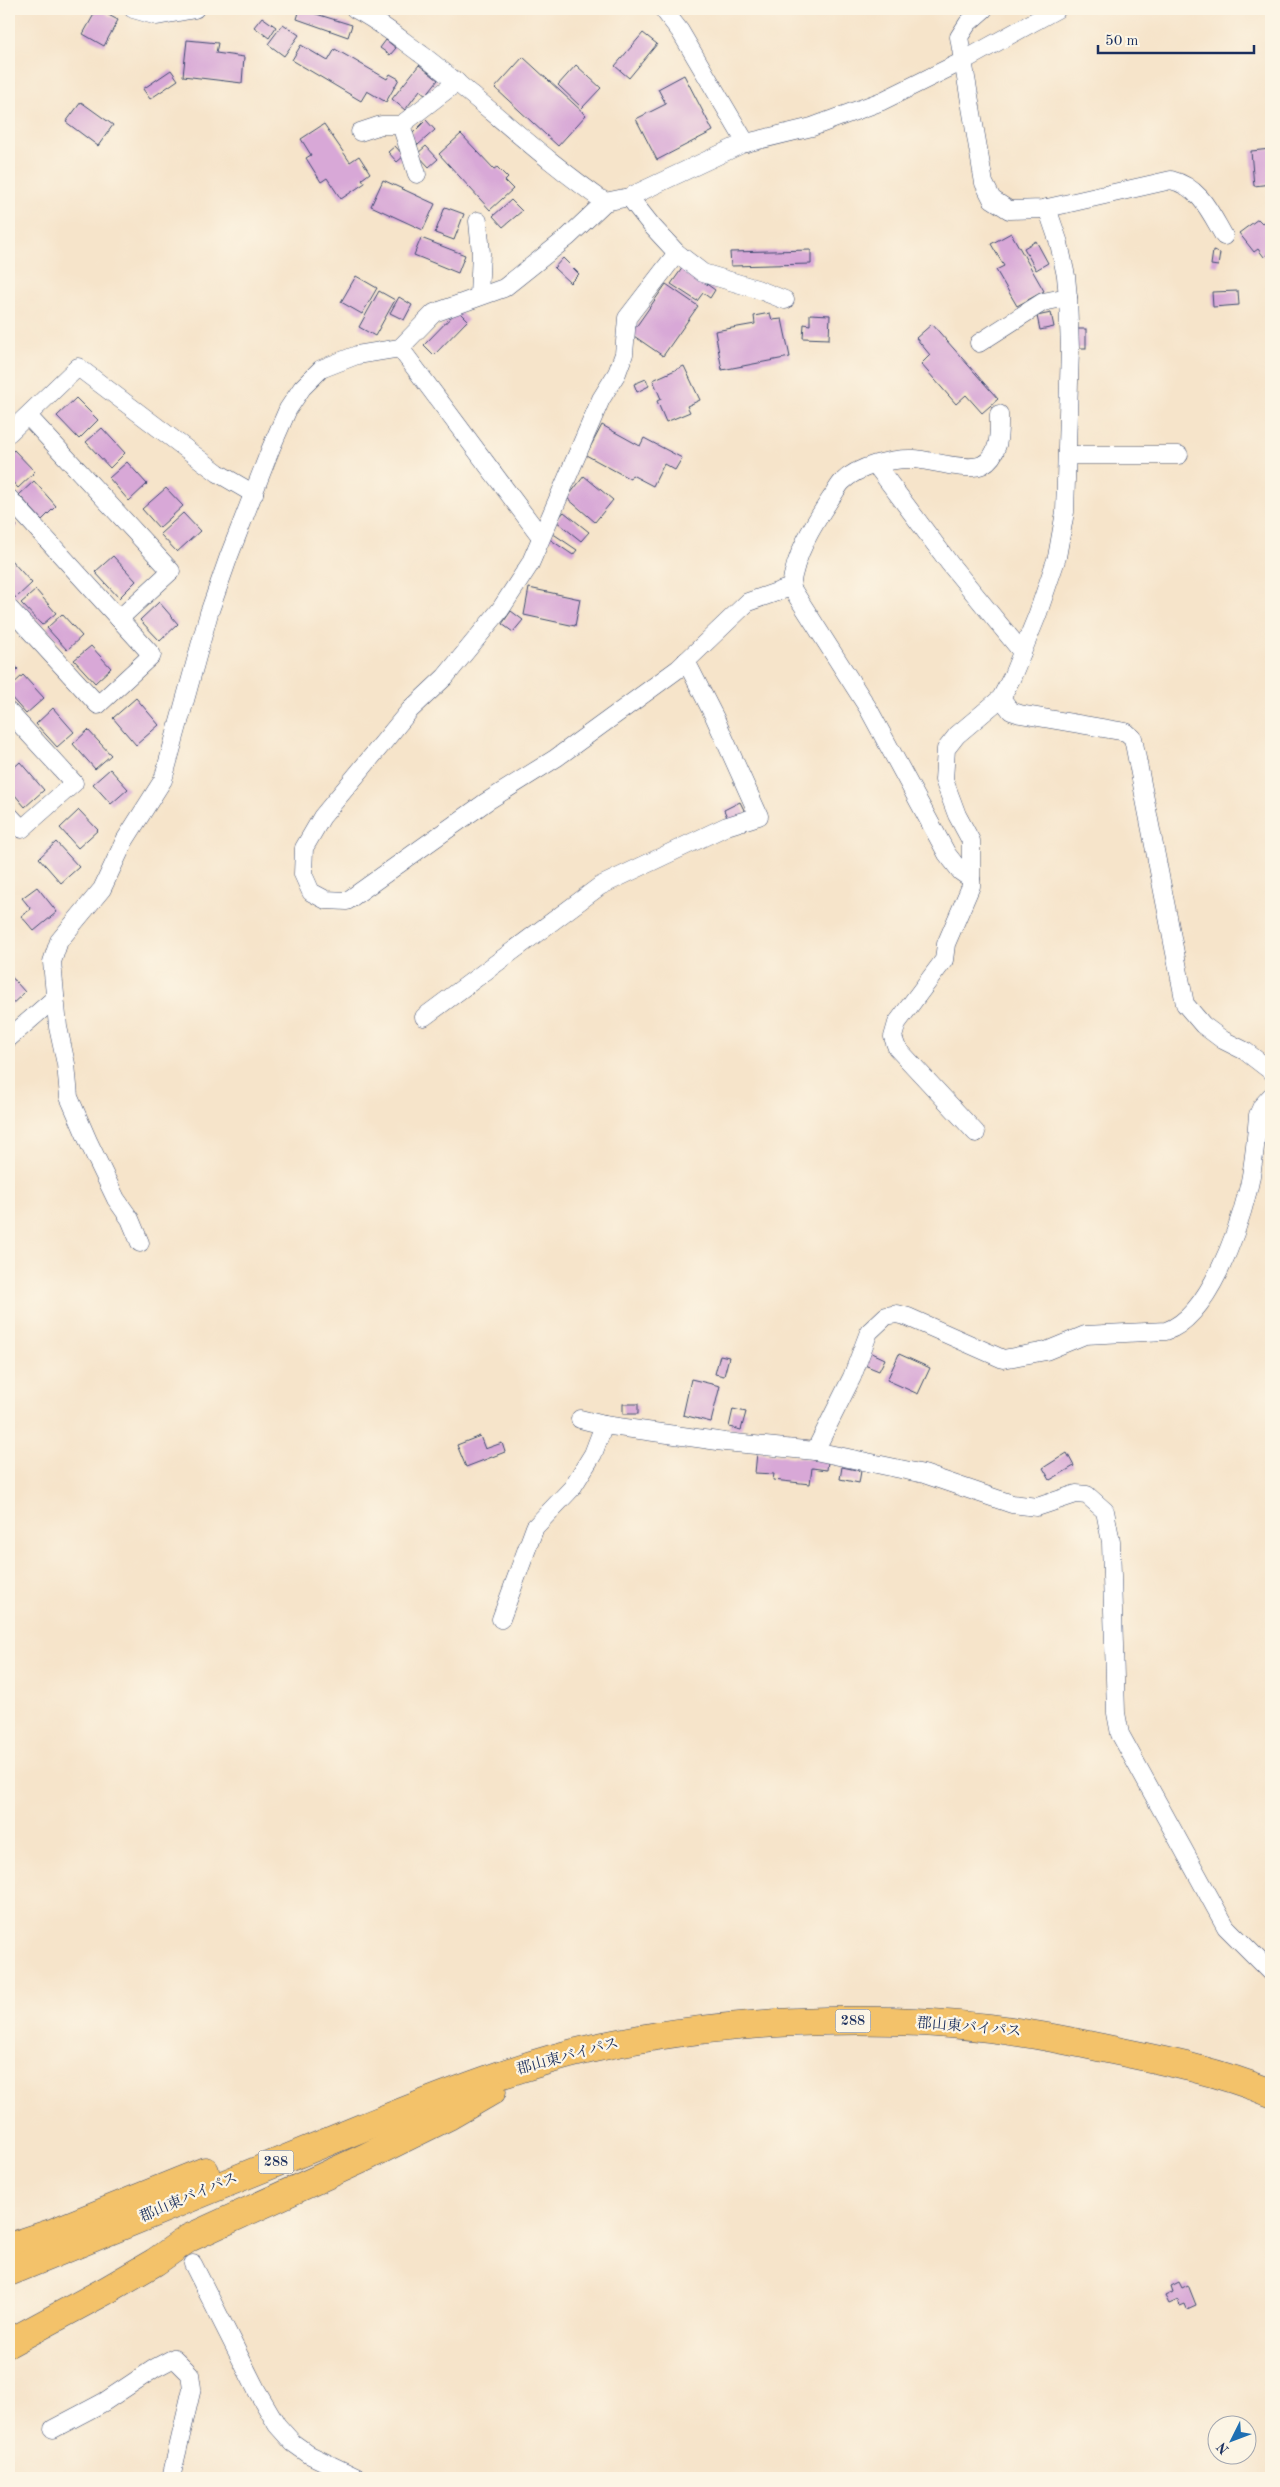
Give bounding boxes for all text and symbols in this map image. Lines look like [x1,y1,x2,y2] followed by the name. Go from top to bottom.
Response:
[1098,22,1254,54] scale bar
[1105,34,1139,49] text: 50 m
[836,2010,870,2032] road number: 288
[916,2014,1022,2040] street label: 郡山東バイパス
[515,2034,621,2078] street label: 郡山東バイパス
[258,2150,294,2174] road number: 288
[137,2169,240,2225] street label: 郡山東バイパス
[1208,2414,1258,2464] north arrow
[1214,2439,1232,2457] text: N

